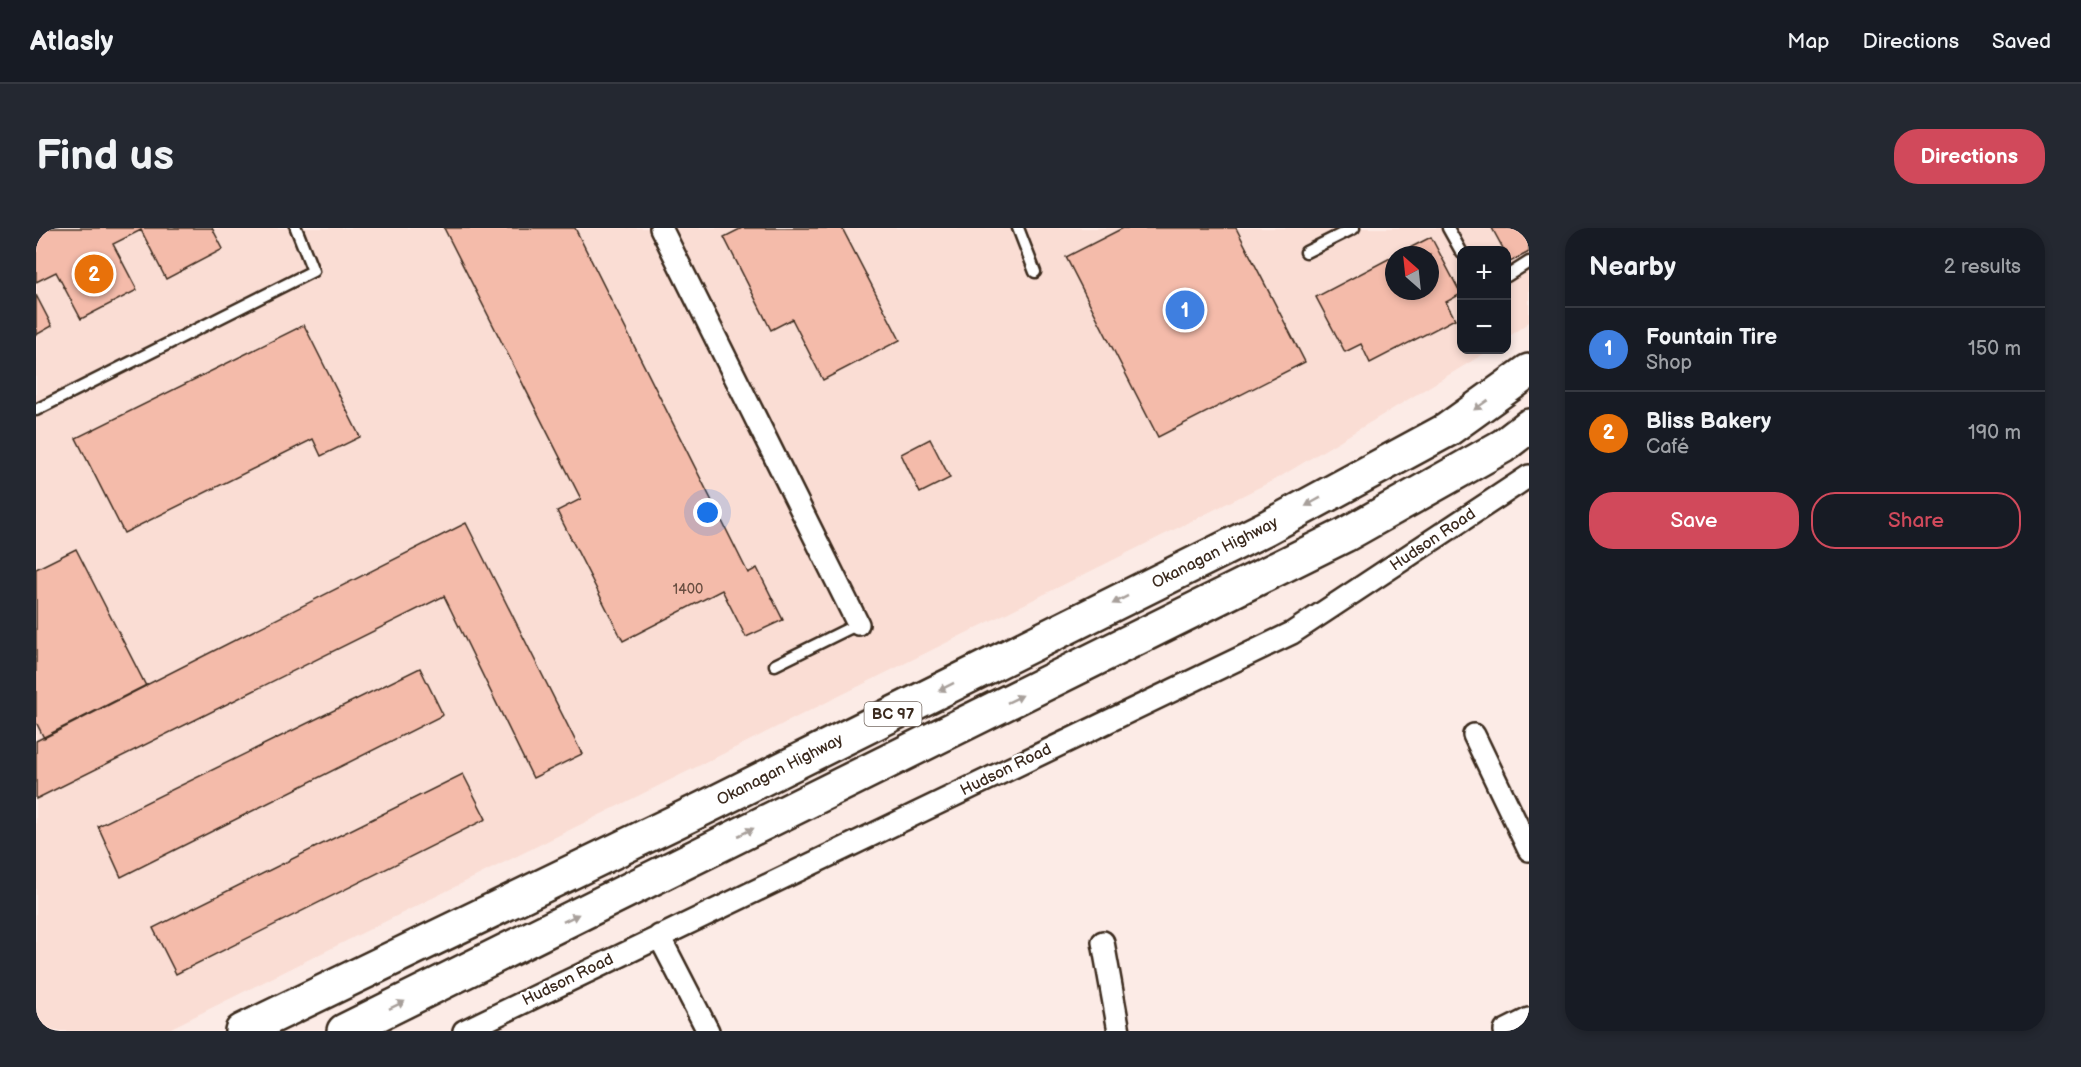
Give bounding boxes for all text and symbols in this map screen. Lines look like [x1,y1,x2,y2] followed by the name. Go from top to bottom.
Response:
[30,25,113,58] text: Atlasly
[1787,29,1830,54] text: Map
[1863,29,1959,54] text: Directions
[1992,29,2051,54] text: Saved
[1894,129,2045,184] button: Directions
[36,131,174,182] text: Find us
[1385,246,1439,300] north arrow
[1457,246,1511,354] map controls
[1457,246,1511,300] button: +
[74,252,114,296] pin: 2
[1589,252,1676,283] text: Nearby
[1944,255,2021,279] text: 2 results
[1166,288,1204,332] pin: 1
[1457,300,1511,354] button: −
[1646,324,1777,351] text: Fountain Tire
[1604,337,1613,361] text: 1
[1968,337,2021,361] text: 150 m
[1646,351,1692,375] text: Shop
[1474,399,1490,411] one-way arrow
[1646,408,1771,435] text: Bliss Bakery
[1603,421,1614,445] text: 2
[1968,421,2021,445] text: 190 m
[1646,435,1689,459] text: Café
[1589,492,1799,549] button: Save
[1811,492,2021,549] button: Share
[1304,497,1321,507] one-way arrow
[693,498,722,527] your location
[1387,504,1479,576] street label: Hudson Road
[1149,513,1282,593] street label: Okanagan Highway
[673,581,703,598] house number: 1400
[1112,596,1129,605] one-way arrow
[937,683,954,692] one-way arrow
[1006,694,1023,703] one-way arrow
[864,702,922,726] road number: BC 97
[714,730,847,810] street label: Okanagan Highway
[957,740,1055,800] street label: Hudson Road
[737,827,755,837] one-way arrow
[563,914,580,923] one-way arrow
[519,950,617,1010] street label: Hudson Road
[388,1000,405,1010] one-way arrow

